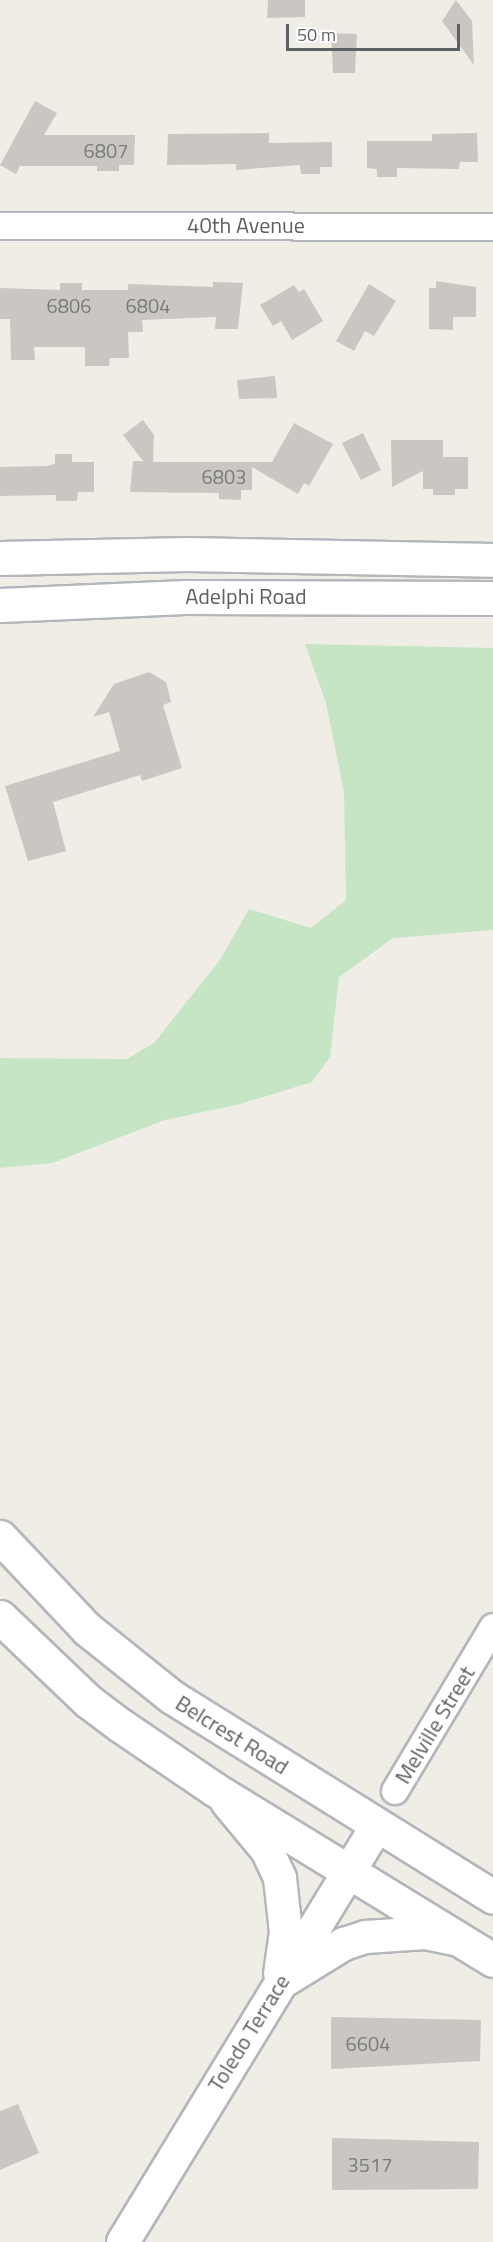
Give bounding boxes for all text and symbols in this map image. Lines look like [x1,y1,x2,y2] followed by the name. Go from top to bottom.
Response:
[289,12,463,50] scale bar
[297,21,336,48] text: 50 m
[84,138,128,162] house number: 6807
[187,213,305,239] street label: 40th Avenue
[47,293,91,317] house number: 6806
[126,293,170,317] house number: 6804
[202,464,246,488] house number: 6803
[185,584,307,610] street label: Adelphi Road
[389,1661,481,1789] street label: Melville Street
[171,1690,293,1780] street label: Belcrest Road
[203,1970,295,2096] street label: Toledo Terrace
[346,2031,390,2055] house number: 6604
[348,2152,392,2176] house number: 3517

